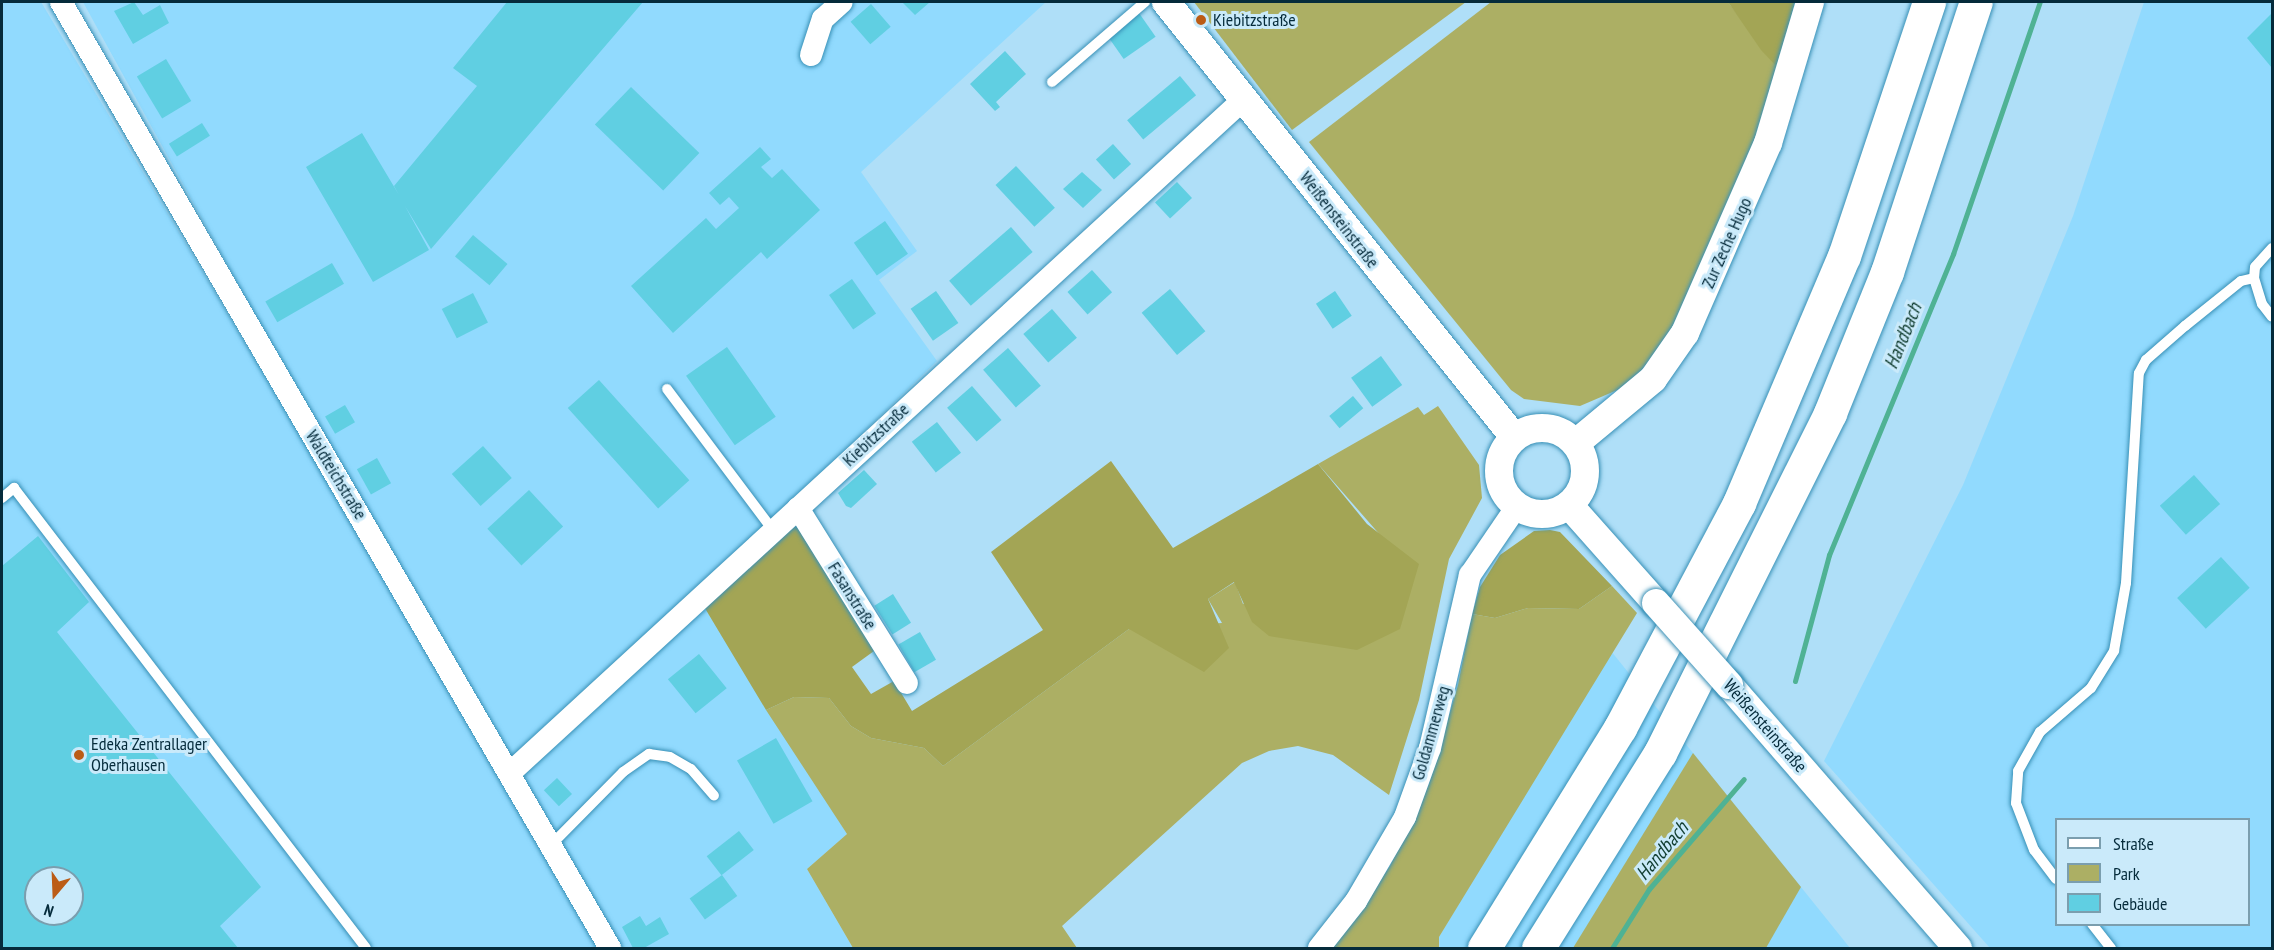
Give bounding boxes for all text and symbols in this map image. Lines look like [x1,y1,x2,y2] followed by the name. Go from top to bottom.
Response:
[1213,9,1296,31] place label: Kiebitzstraße
[1194,13,1208,27] marker: Kiebitzstraße
[1295,167,1383,273] street label: Weißensteinstraße
[1697,194,1757,292] street label: Zur Zeche Hugo
[1879,300,1927,372] water label: Handbach
[838,399,914,471] street label: Kiebitzstraße
[301,426,371,524] street label: Waldteichstraße
[823,558,881,634] street label: Fasanstraße
[1719,675,1811,777] street label: Weißensteinstraße
[1407,683,1455,783] street label: Goldammerweg
[91,734,207,777] place label: Edeka Zentrallager Oberhausen
[72,748,86,762] marker: Edeka Zentrallager Oberhausen
[1631,817,1693,885] water label: Handbach
[2055,818,2250,926] legend
[2113,832,2154,855] text: Straße
[2113,862,2140,885] text: Park
[24,866,84,926] north arrow
[2113,892,2167,915] text: Gebäude
[41,900,56,922] text: N

